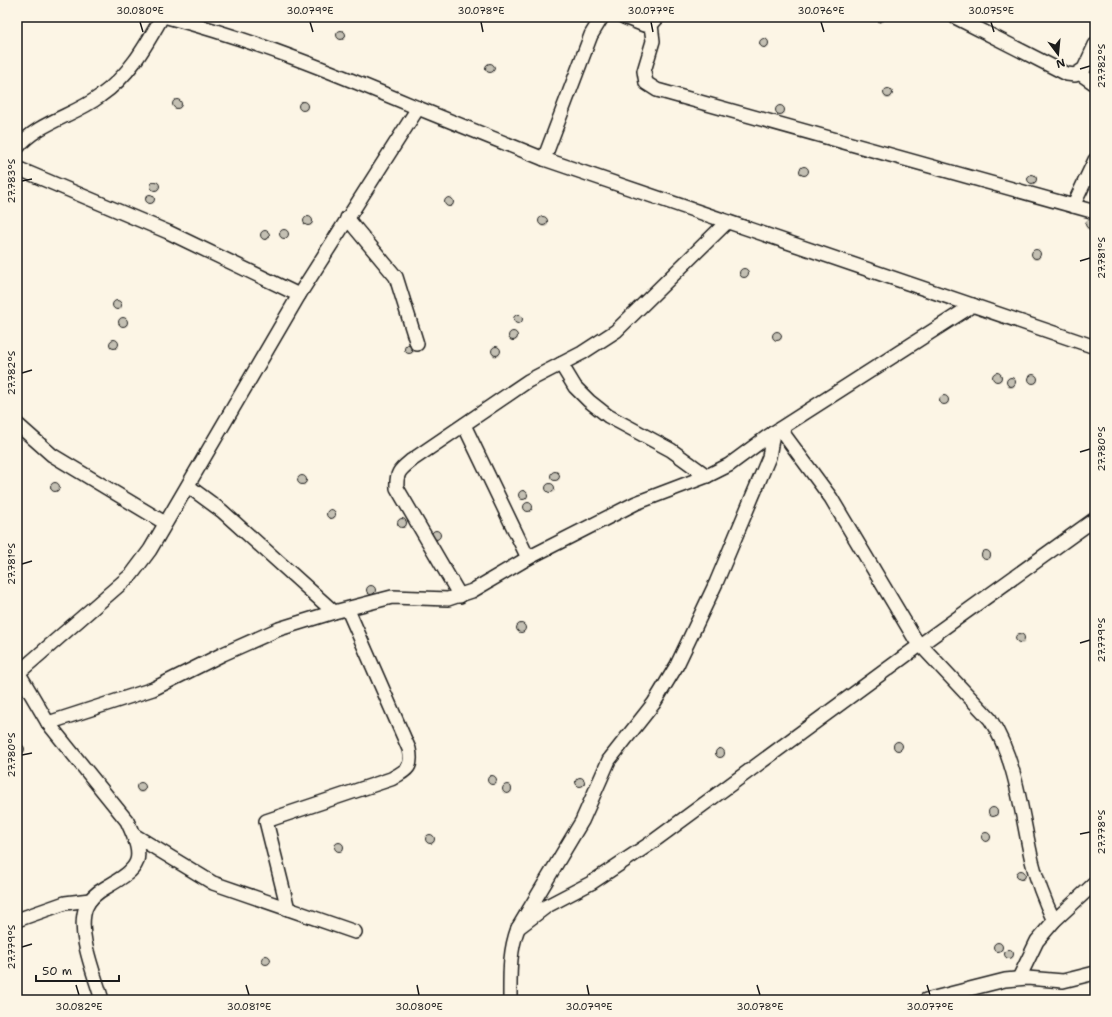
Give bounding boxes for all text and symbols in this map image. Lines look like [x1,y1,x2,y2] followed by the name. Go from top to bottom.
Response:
[116,4,164,17] text: 30.080°E
[286,4,334,17] text: 30.079°E
[457,4,505,17] text: 30.078°E
[628,4,674,17] text: 30.077°E
[797,4,845,17] text: 30.076°E
[968,4,1014,17] text: 30.075°E
[1038,34,1078,74] north arrow
[1095,43,1108,88] text: 27.782°S
[1054,55,1067,72] text: N
[5,158,18,203] text: 27.783°S
[1095,237,1108,279] text: 27.781°S
[5,350,18,395] text: 27.782°S
[1095,426,1108,472] text: 27.780°S
[5,543,18,585] text: 27.781°S
[1095,617,1108,662] text: 27.779°S
[5,732,18,778] text: 27.780°S
[1095,809,1108,854] text: 27.778°S
[5,924,18,969] text: 27.779°S
[36,957,119,983] scale bar
[42,963,72,979] text: 50 m
[55,1000,103,1013] text: 30.082°E
[227,1000,271,1013] text: 30.081°E
[395,1000,443,1013] text: 30.080°E
[565,1000,613,1013] text: 30.079°E
[736,1000,784,1013] text: 30.078°E
[907,1000,953,1013] text: 30.077°E

